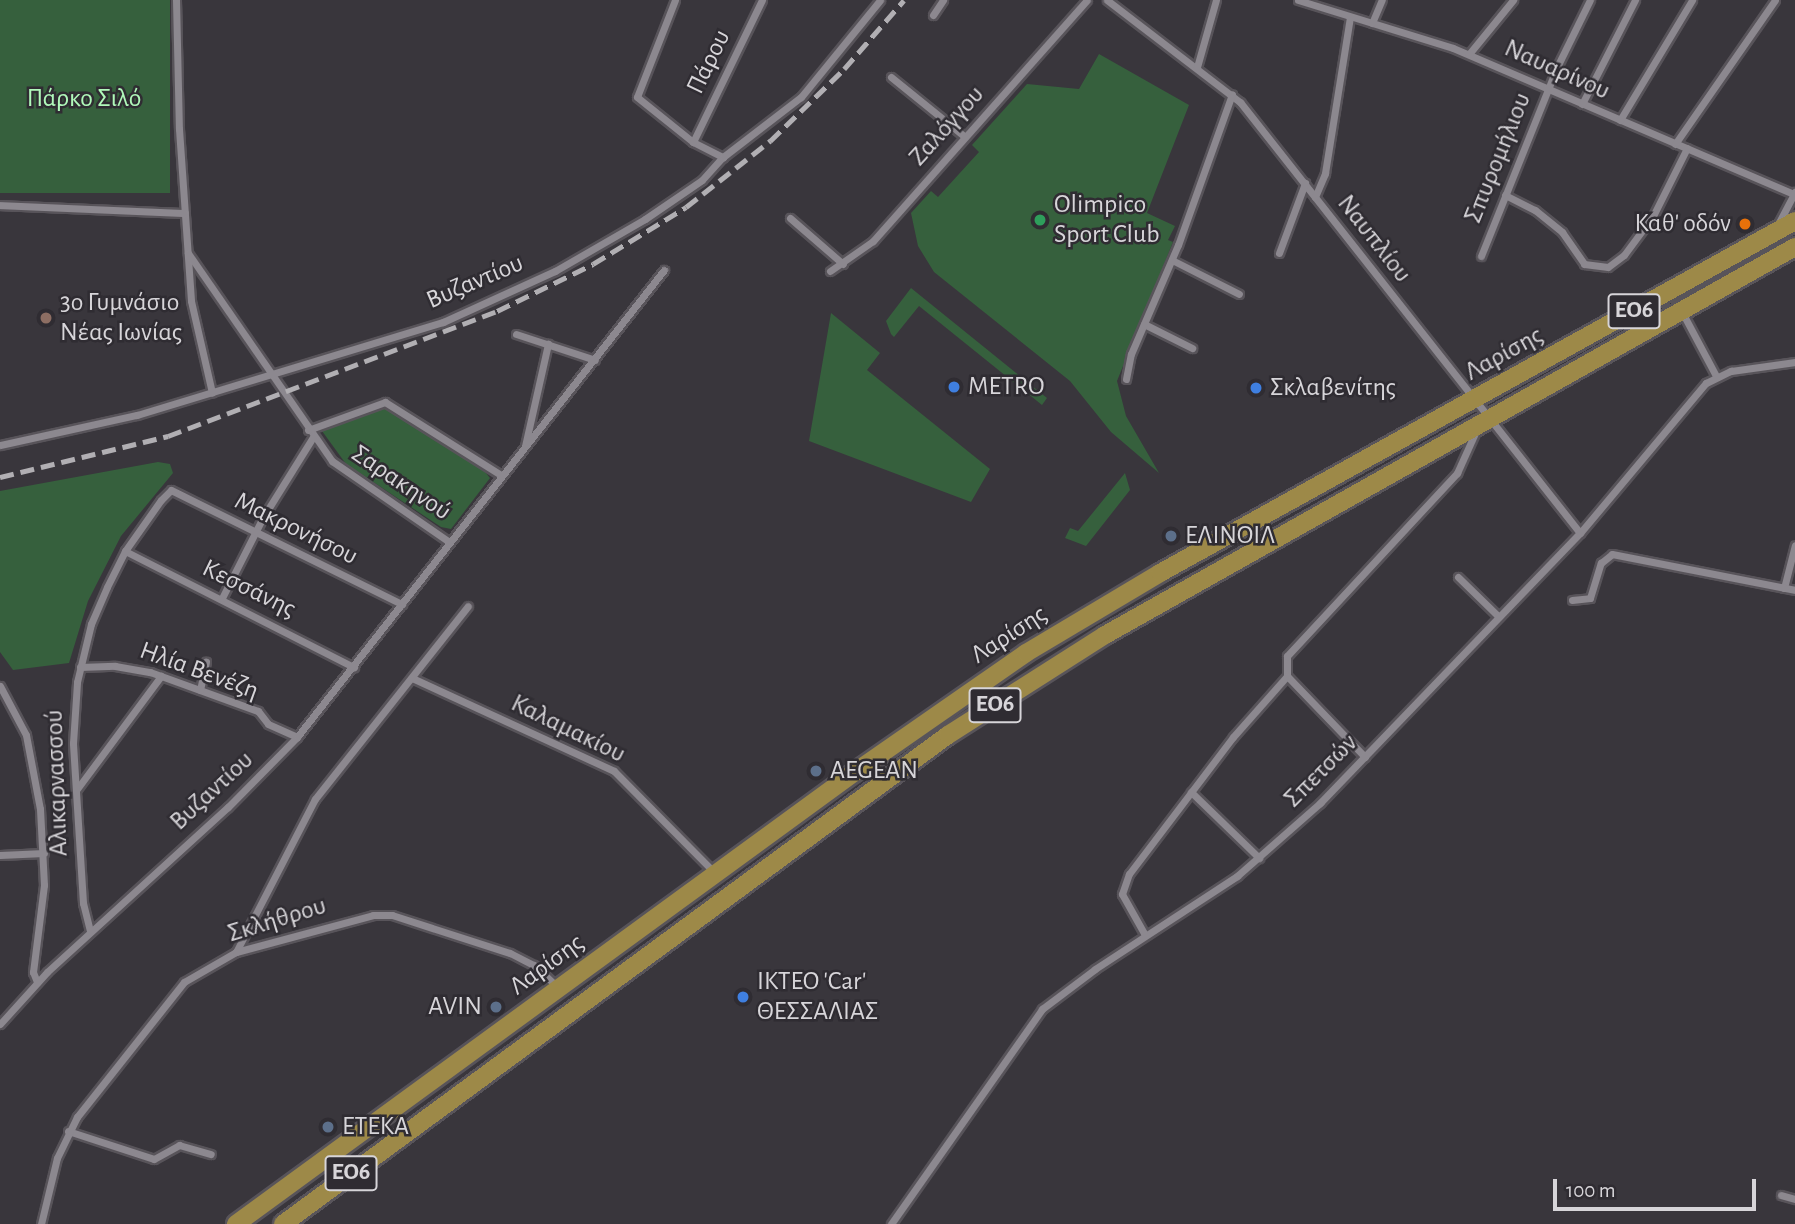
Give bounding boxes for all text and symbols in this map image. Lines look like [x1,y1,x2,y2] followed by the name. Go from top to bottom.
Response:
[680,25,738,99] street label: Πάρου
[1499,33,1615,107] street label: Ναυαρίνου
[903,80,991,172] street label: Ζαλόγγου
[27,83,141,115] park label: Πάρκο Σιλό
[1458,88,1538,228] street label: Σπυρομήλιου
[1054,189,1160,250] place label: Olimpico Sport Club
[1330,189,1418,289] street label: Ναυπλίου
[1634,208,1731,240] place label: Καθ' οδόν
[1032,212,1048,228] marker: Olimpico Sport Club
[1737,216,1753,232] marker: Καθ' οδόν
[422,248,528,316] street label: Βυζαντίου
[60,287,182,348] place label: 3ο Γυμνάσιο Νέας Ιωνίας
[1606,290,1662,332] road number: ΕΟ6
[38,310,54,326] marker: 3ο Γυμνάσιο Νέας Ιωνίας
[1460,320,1548,388] street label: Λαρίσης
[968,371,1044,403] place label: METRO
[1270,372,1396,404] place label: Σκλαβενίτης
[946,379,962,395] marker: METRO
[1248,380,1264,396] marker: Σκλαβενίτης
[345,438,457,528] street label: Σαρακηνού
[229,486,363,572] street label: Μακρονήσου
[1185,520,1275,552] place label: ΕΛΙΝΟΙΛ
[1163,528,1179,544] marker: ΕΛΙΝΟΙΛ
[197,553,301,625] street label: Κεσσάνης
[965,599,1053,671] street label: Λαρίσης
[135,635,263,707] street label: Ηλία Βενέζη
[967,684,1023,726] road number: ΕΟ6
[506,688,630,770] street label: Καλαμακίου
[39,709,75,857] street label: Αλικαρνασσού
[1278,728,1364,814] street label: Σπετσών
[164,745,260,837] street label: Βυζαντίου
[830,755,918,787] place label: AEGEAN
[808,763,824,779] marker: AEGEAN
[224,890,330,950] street label: Σκλήθρου
[504,928,590,1002] street label: Λαρίσης
[757,966,878,1028] place label: ΙΚΤΕΟ 'Car' ΘΕΣΣΑΛΙΑΣ
[735,989,751,1005] marker: ΙΚΤΕΟ 'Car' ΘΕΣΣΑΛΙΑΣ
[428,991,482,1023] place label: AVIN
[488,999,504,1015] marker: AVIN
[342,1111,409,1143] place label: ΕΤΕΚΑ
[320,1119,336,1135] marker: ΕΤΕΚΑ
[323,1153,379,1194] road number: ΕΟ6
[1557,1164,1760,1208] scale bar
[1566,1180,1616,1201] text: 100 m

